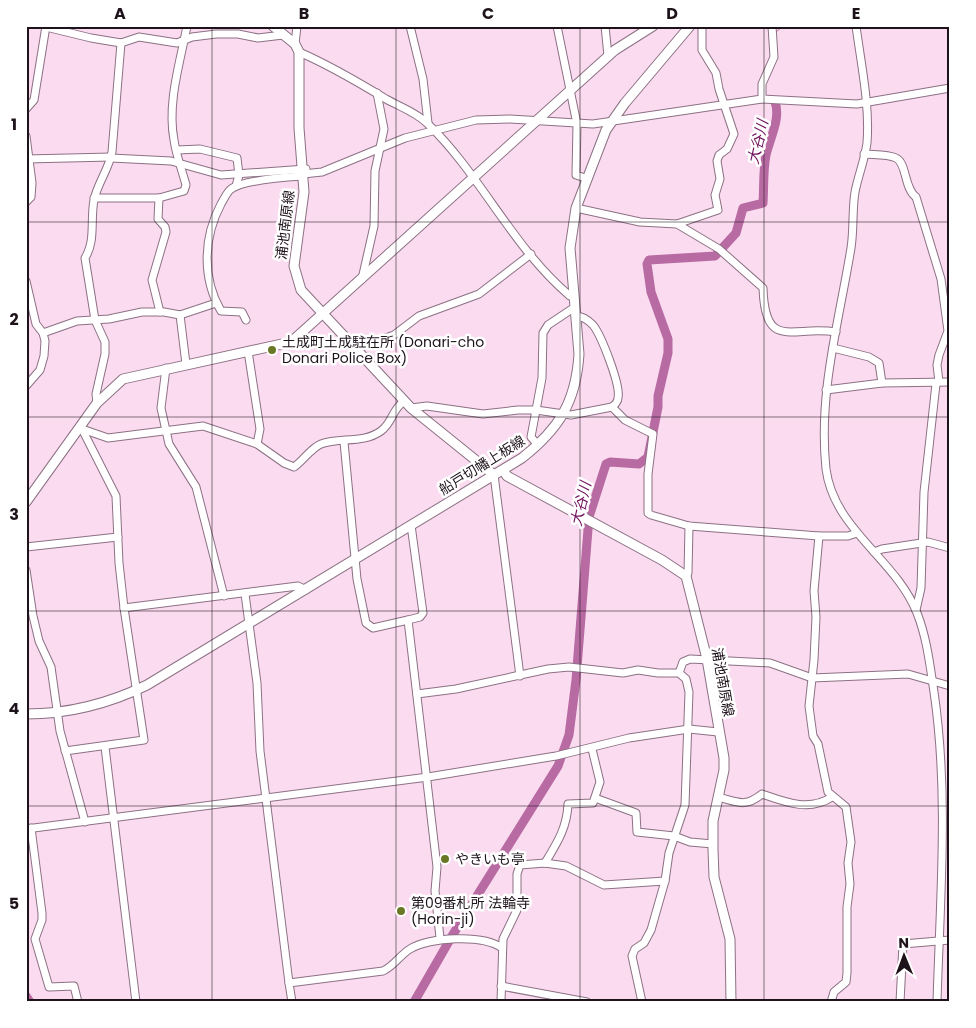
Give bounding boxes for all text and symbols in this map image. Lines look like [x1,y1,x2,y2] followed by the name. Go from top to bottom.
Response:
[114,2,126,25] text: A
[299,2,309,25] text: B
[482,2,494,25] text: C
[666,2,678,25] text: D
[852,2,860,25] text: E
[11,113,17,136] text: 1
[742,116,773,166] water label: 大谷川
[271,189,299,261] street label: 浦池南原線
[9,308,19,331] text: 2
[282,332,484,368] place label: 土成町土成駐在所 (Donari-cho Donari Police Box)
[266,344,278,356] marker: 土成町土成駐在所 (Donari-cho Donari Police Box)
[435,431,529,499] street label: 船戸切幡上板線
[565,478,596,528] water label: 大谷川
[9,503,19,526] text: 3
[707,646,739,718] street label: 浦池南原線
[9,697,20,720] text: 4
[455,849,525,869] place label: やきいも亭
[439,853,451,865] marker: やきいも亭
[9,892,19,915] text: 5
[411,893,530,929] place label: 第09番札所 法輪寺 (Horin-ji)
[395,905,407,917] marker: 第09番札所 法輪寺 (Horin-ji)
[878,930,928,980] north arrow
[898,933,909,953] text: N

